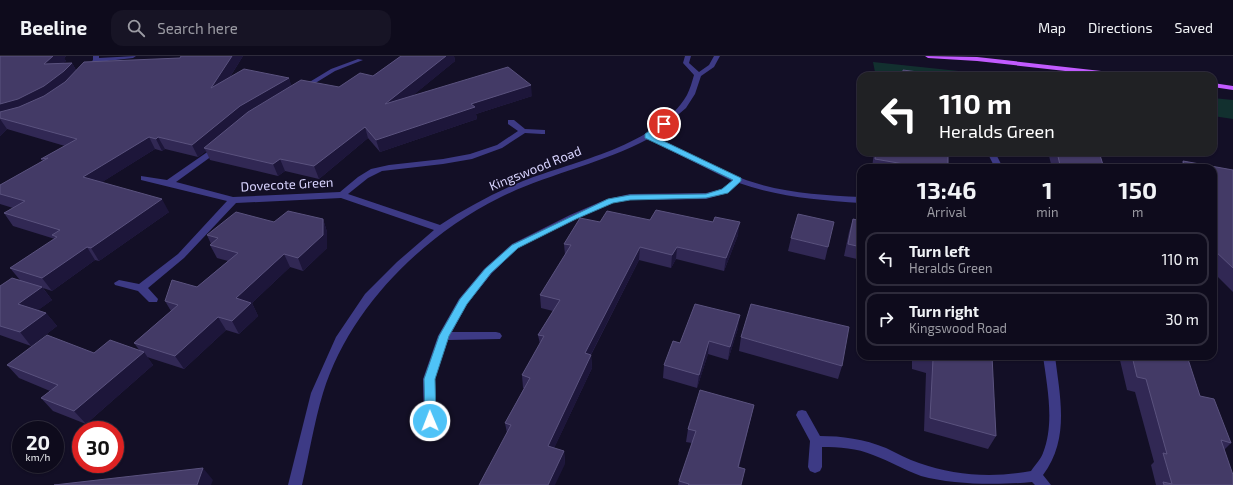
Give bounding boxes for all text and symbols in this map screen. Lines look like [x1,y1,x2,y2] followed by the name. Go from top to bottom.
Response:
[111,10,391,46] search box
[20,16,87,39] text: Beeline
[125,17,147,39] icon: search
[157,19,238,37] text: Search here
[1038,19,1066,36] text: Map
[1088,19,1153,36] text: Directions
[1175,19,1213,36] text: Saved
[939,86,1012,120] text: 110 m
[873,88,925,140] icon: left
[647,107,681,141] pin
[653,113,675,135] icon: arrive
[939,120,1055,142] text: Heralds Green
[487,142,583,194] street label: Kingswood Road
[240,174,334,194] street label: Dovecote Green
[917,175,976,204] text: 13:46
[1042,175,1053,204] text: 1
[1118,175,1157,204] text: 150
[927,204,966,220] text: Arrival
[1036,204,1058,220] text: min
[1132,204,1143,220] text: m
[909,242,970,260] text: Turn left
[875,248,897,270] icon: left
[1162,250,1199,268] text: 110 m
[909,260,993,276] text: Heralds Green
[909,302,979,320] text: Turn right
[875,308,897,330] icon: right
[1165,310,1199,328] text: 30 m
[909,320,1007,336] text: Kingswood Road
[409,400,451,442] position arrow
[72,421,124,473] speed limit sign: 30
[26,430,50,454] text: 20
[26,451,50,463] text: km/h

